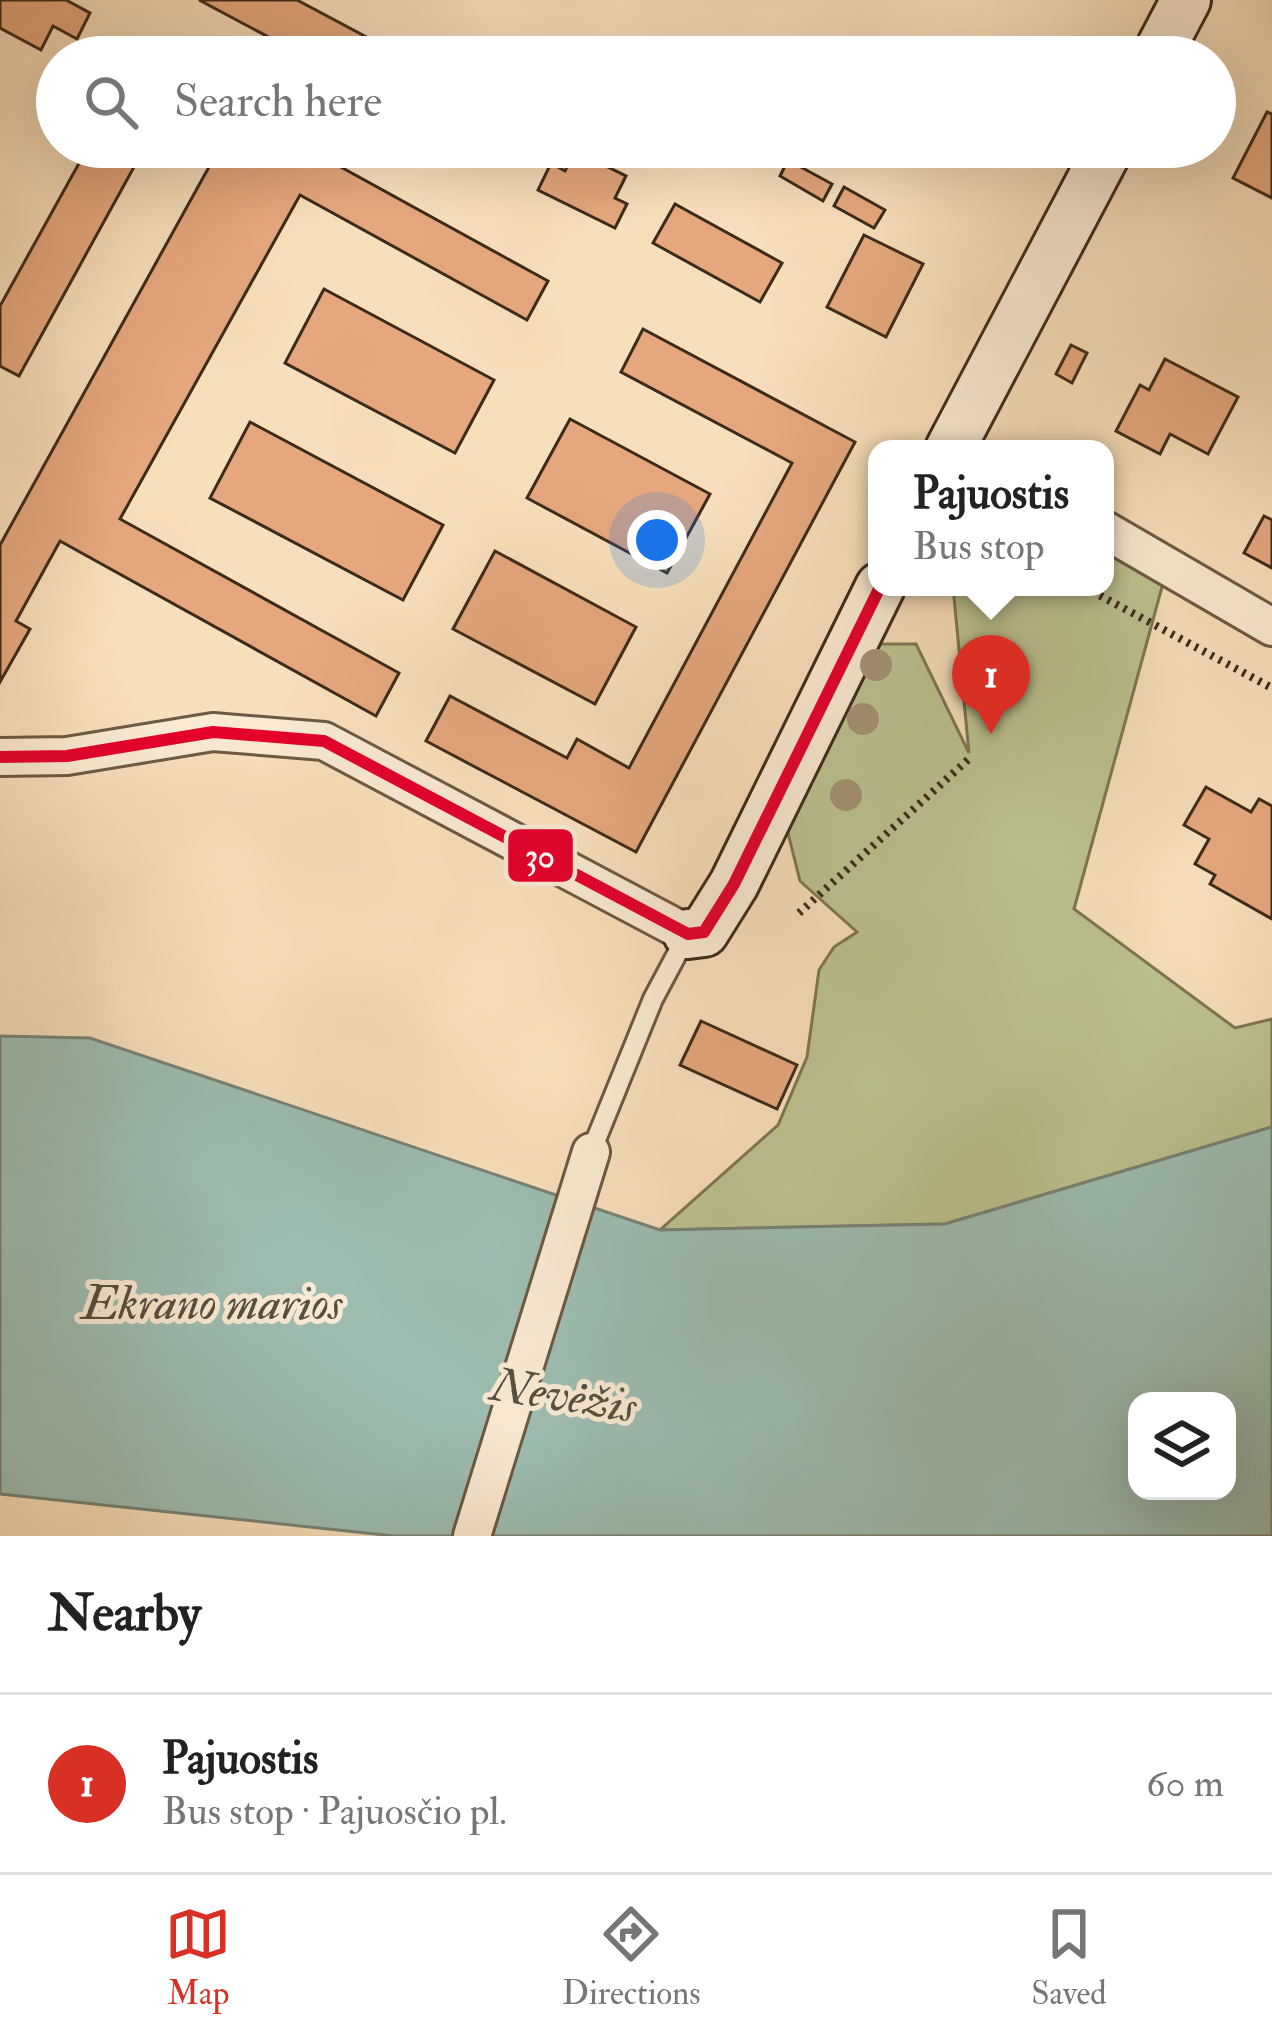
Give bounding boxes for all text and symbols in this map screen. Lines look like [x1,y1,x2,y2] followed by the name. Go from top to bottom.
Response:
[36,36,1236,168] search box
[78,69,144,135] icon: search
[174,74,382,130] text: Search here
[868,440,1114,596] popup
[913,466,1069,522] text: Pajuostis
[627,510,687,570] your location
[913,522,1044,571] text: Bus stop
[952,635,1030,734] pin: 1
[506,827,575,884] line badge: 30
[525,836,555,877] text: 30
[79,1274,343,1334] water label: Ekrano marios
[484,1354,641,1437] water label: Nevėžis
[1128,1392,1236,1500] map controls
[1128,1392,1236,1500] button: layers
[48,1582,201,1646] text: Nearby
[162,1731,318,1787] text: Pajuostis
[80,1759,94,1808] text: 1
[1146,1759,1224,1808] text: 60 m
[162,1787,507,1836] text: Bus stop · Pajuosčio pl.
[165,1901,231,2014] tab: Map
[562,1901,701,2014] tab: Directions
[1031,1901,1107,2014] tab: Saved

